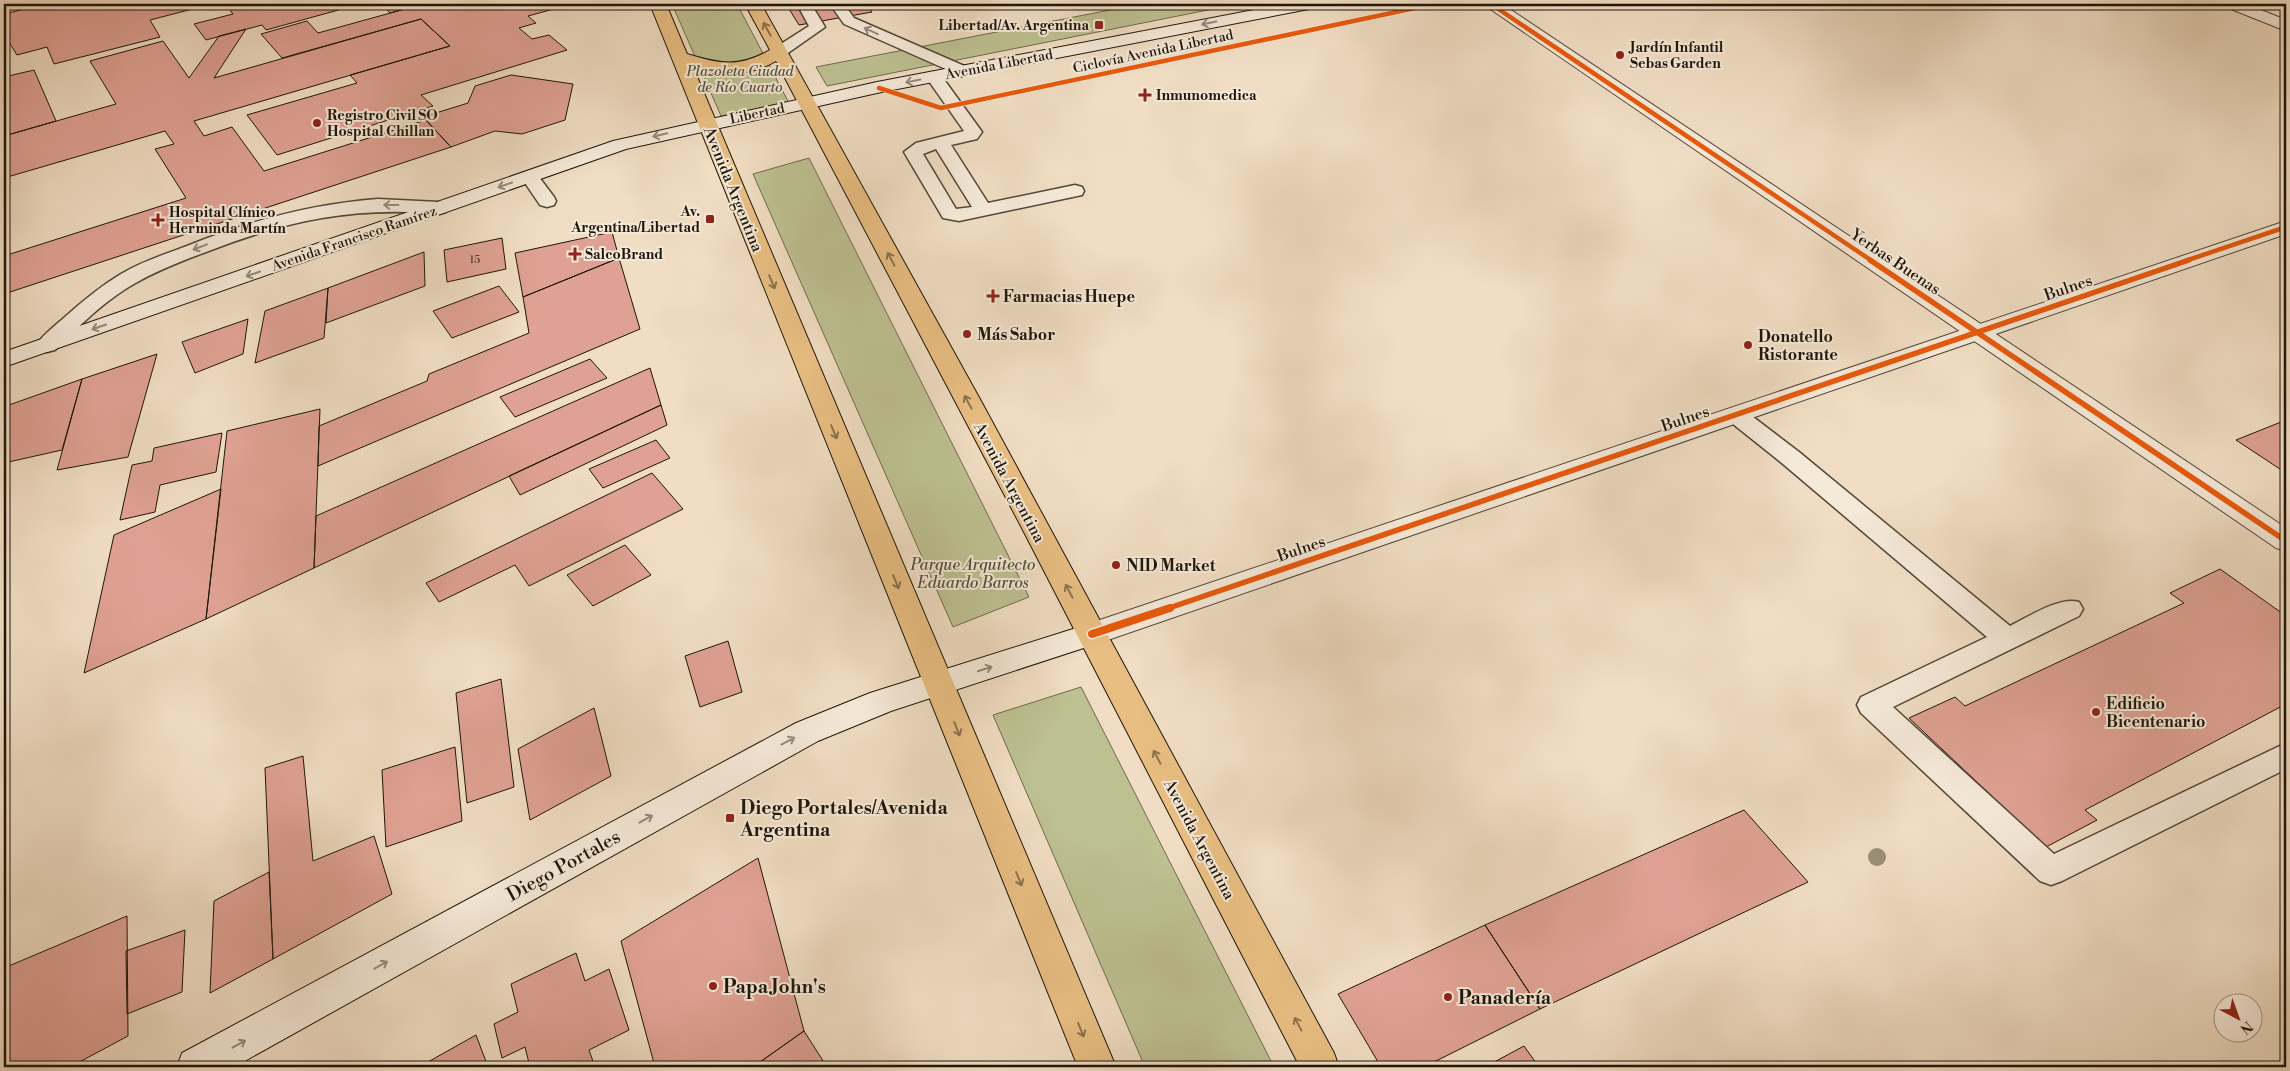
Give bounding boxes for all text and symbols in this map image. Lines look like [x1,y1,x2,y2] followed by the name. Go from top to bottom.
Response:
[938,17,1089,35] place label: Libertad/Av. Argentina
[1093,19,1105,31] marker: Libertad/Av. Argentina
[1202,19,1218,29] one-way arrow
[761,22,771,36] one-way arrow
[863,26,878,36] one-way arrow
[1071,26,1235,78] street label: Ciclovía Avenida Libertad
[1628,39,1724,73] place label: Jardín Infantil Sebas Garden
[943,46,1055,84] street label: Avenida Libertad
[1614,49,1626,61] marker: Jardín Infantil Sebas Garden
[686,63,795,97] park label: Plazoleta Ciudad de Río Cuarto
[905,77,921,87] one-way arrow
[1156,87,1257,105] place label: Inmunomedica
[1138,88,1152,102] marker: Inmunomedica
[728,99,786,129] street label: Libertad
[327,107,438,141] place label: Registro Civil SO Hospital Chillan
[311,117,323,129] marker: Registro Civil SO Hospital Chillan
[698,123,768,256] street label: Avenida Argentina
[652,131,668,140] one-way arrow
[498,181,513,190] one-way arrow
[383,200,400,210] one-way arrow
[268,202,440,276] street label: Avenida Francisco Ramírez
[570,203,700,237] place label: Av. Argentina/Libertad
[169,204,286,238] place label: Hospital Clínico Herminda Martín
[151,213,165,227] marker: Hospital Clínico Herminda Martín
[704,213,716,225] marker: Av. Argentina/Libertad
[1846,224,1944,299] street label: Yerbas Buenas
[192,244,207,253] one-way arrow
[585,246,663,264] place label: SalcoBrand
[569,248,581,260] marker: SalcoBrand
[886,251,896,266] one-way arrow
[470,253,480,267] house number: 15
[245,269,261,279] one-way arrow
[2041,270,2095,306] street label: Bulnes
[767,274,777,289] one-way arrow
[1003,287,1135,307] place label: Farmacias Huepe
[987,290,999,302] marker: Farmacias Huepe
[92,323,107,332] one-way arrow
[977,325,1055,345] place label: Más Sabor
[1758,327,1838,365] place label: Donatello Ristorante
[961,328,973,340] marker: Más Sabor
[1742,339,1754,351] marker: Donatello Ristorante
[962,395,972,410] one-way arrow
[1658,401,1712,437] street label: Bulnes
[969,418,1050,547] street label: Avenida Argentina
[830,424,839,439] one-way arrow
[1274,531,1328,567] street label: Bulnes
[909,555,1036,593] park label: Parque Arquitecto Eduardo Barros
[1126,556,1216,576] place label: NID Market
[1110,559,1122,571] marker: NID Market
[892,574,902,589] one-way arrow
[1064,584,1074,599] one-way arrow
[977,664,993,673] one-way arrow
[2106,694,2205,732] place label: Edificio Bicentenario
[2090,706,2102,718] marker: Edificio Bicentenario
[953,721,963,736] one-way arrow
[781,736,796,746] one-way arrow
[1152,749,1162,764] one-way arrow
[1159,775,1240,904] street label: Avenida Argentina
[739,796,948,842] place label: Diego Portales/Avenida Argentina
[724,812,736,824] marker: Diego Portales/Avenida Argentina
[638,814,653,824] one-way arrow
[502,825,625,907] street label: Diego Portales
[1015,871,1025,886] one-way arrow
[373,960,388,970] one-way arrow
[723,975,826,999] place label: Papa John's
[707,980,719,992] marker: Papa John's
[1458,986,1552,1010] place label: Panadería
[1442,991,1454,1003] marker: Panadería
[2212,994,2262,1044] north arrow
[1293,1017,1302,1032] one-way arrow
[2236,1017,2256,1037] text: N
[1077,1022,1086,1037] one-way arrow
[231,1038,245,1048] one-way arrow

